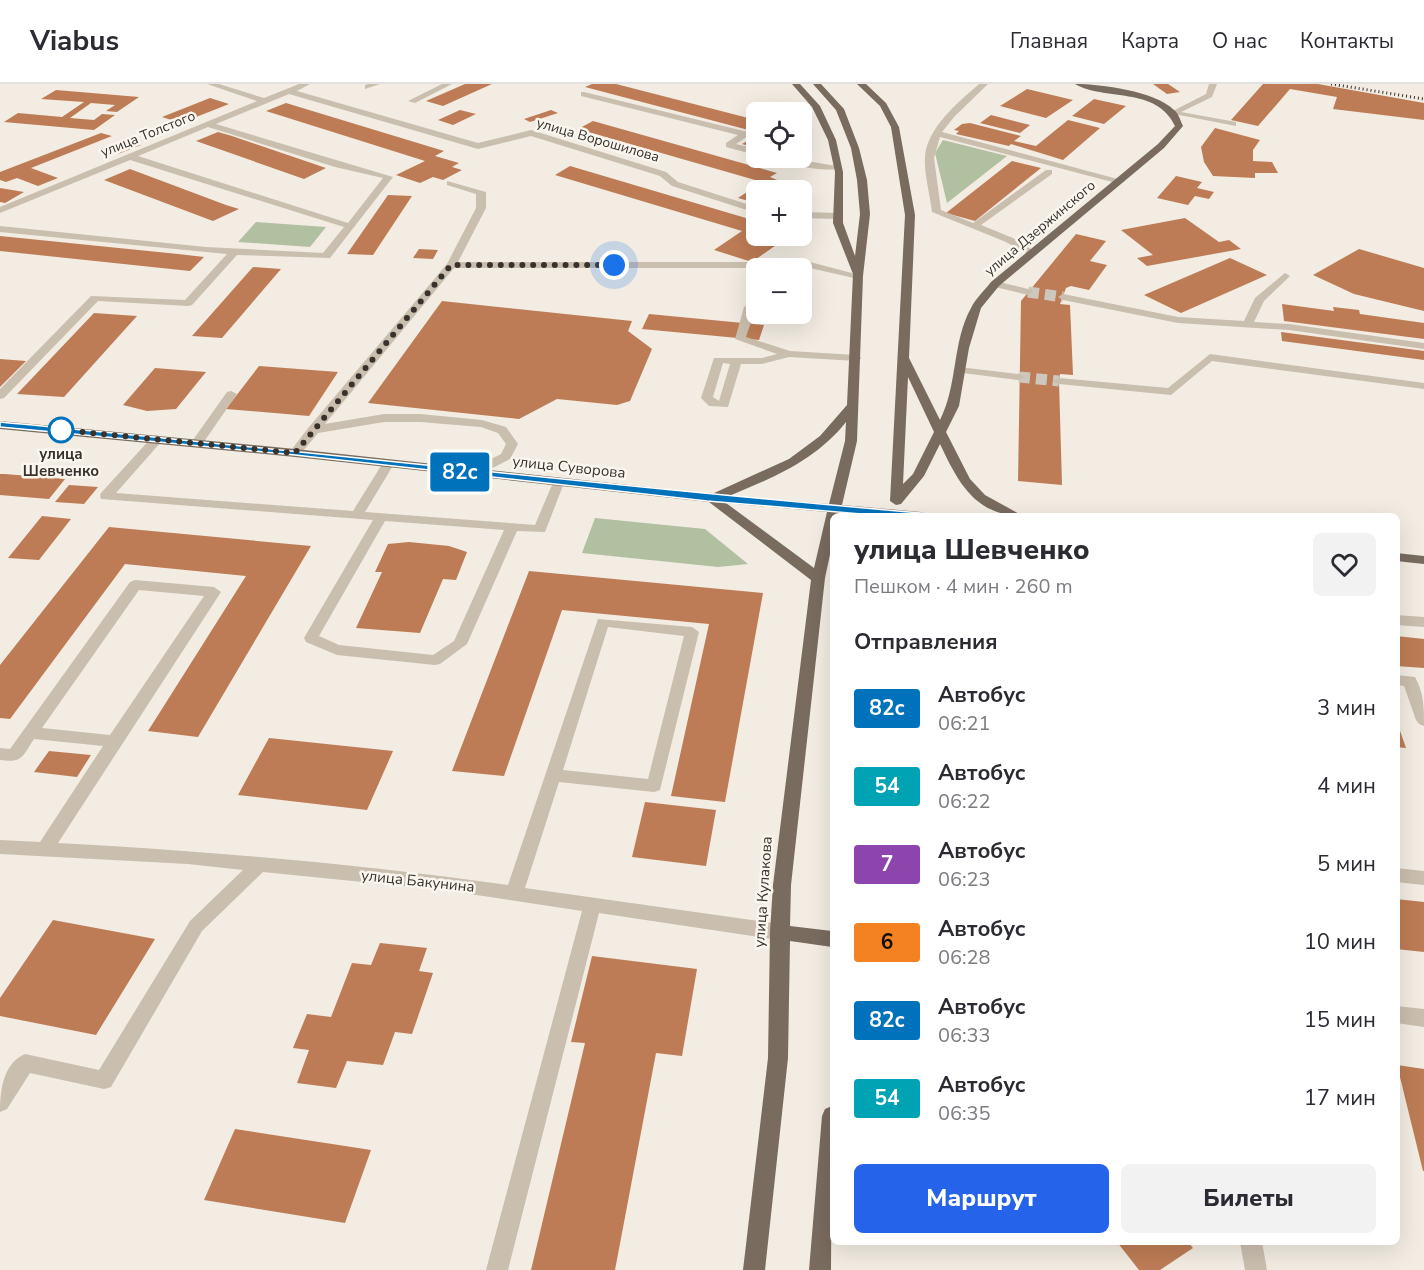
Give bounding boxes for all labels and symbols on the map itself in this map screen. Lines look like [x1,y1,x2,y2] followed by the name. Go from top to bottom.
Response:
[98,106,198,162] street label: улица Толстого
[534,113,662,167] street label: улица Ворошилова
[980,176,1100,280] street label: улица Дзержинского
[599,250,629,280] your location
[48,417,74,443] marker: улица Шевченко
[23,444,99,481] place label: улица Шевченко
[511,451,627,483] street label: улица Суворова
[426,452,494,492] line badge: 82с
[749,836,777,948] street label: улица Кулакова
[360,865,476,897] street label: улица Бакунина

